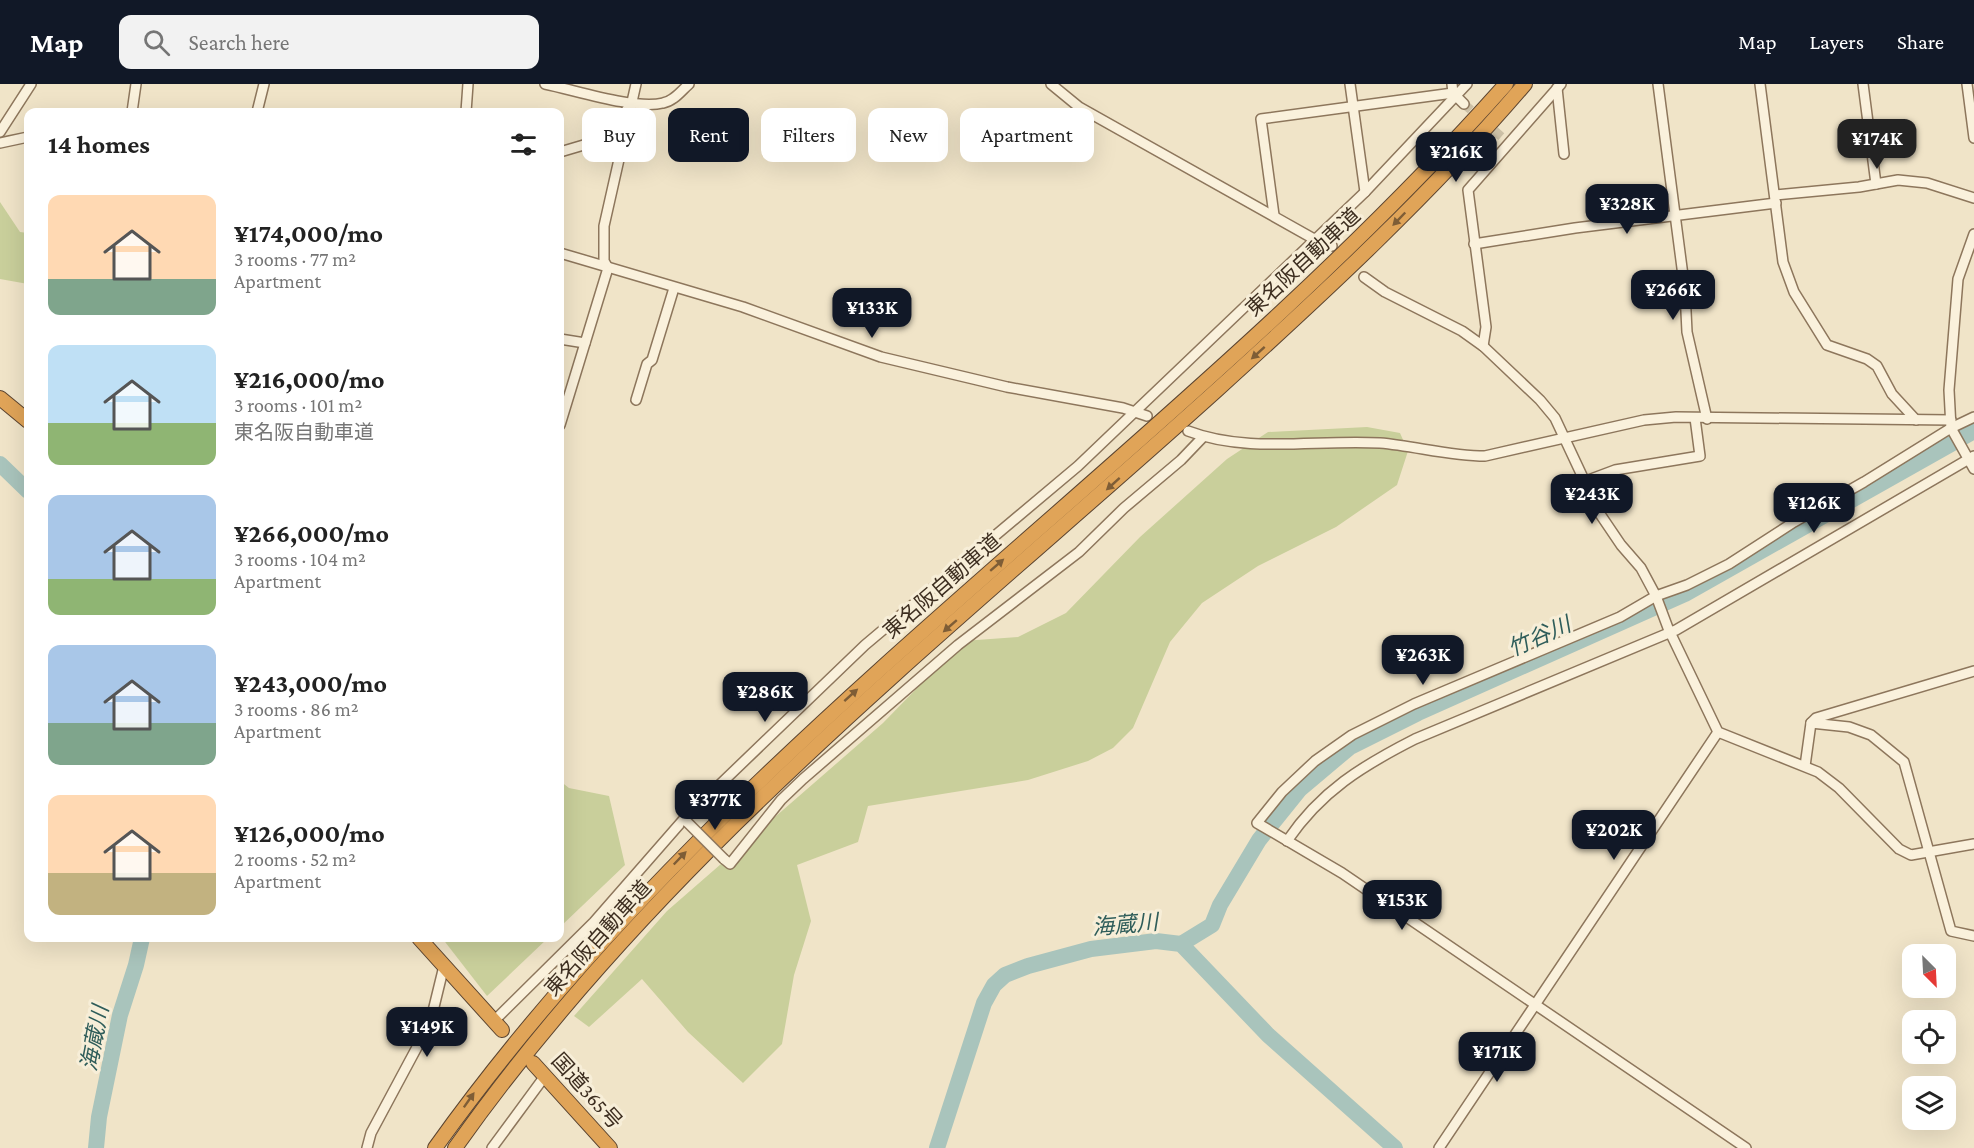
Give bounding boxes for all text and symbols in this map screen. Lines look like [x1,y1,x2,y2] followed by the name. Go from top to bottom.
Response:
[119,15,539,69] search box
[140,26,173,59] icon: search
[30,27,83,58] text: Map
[188,30,289,55] text: Search here
[1738,30,1777,54] text: Map
[1810,30,1864,54] text: Layers
[1897,30,1944,54] text: Share
[582,108,656,162] chip: Buy
[668,108,749,162] chip: Rent
[761,108,856,162] chip: Filters
[868,108,948,162] chip: New
[960,108,1094,162] chip: Apartment
[1835,119,1919,170] pin: ¥174K
[1851,127,1903,149] text: ¥174K
[507,128,540,161] icon: filters
[48,130,150,159] text: 14 homes
[1414,132,1498,183] pin: ¥216K
[1430,140,1482,162] text: ¥216K
[1585,184,1669,235] pin: ¥328K
[1599,192,1655,214] text: ¥328K
[1241,203,1365,321] street label: 東名阪自動車道
[1393,212,1407,226] one-way arrow
[96,219,168,291] icon: home
[234,219,383,248] text: ¥174,000/mo
[234,248,356,270] text: 3 rooms · 77 m²
[234,270,321,292] text: Apartment
[1631,270,1715,321] pin: ¥266K
[1645,278,1701,300] text: ¥266K
[830,288,914,339] pin: ¥133K
[846,296,898,318] text: ¥133K
[1250,346,1265,360] one-way arrow
[234,365,384,394] text: ¥216,000/mo
[96,369,168,441] icon: home
[234,394,362,416] text: 3 rooms · 101 m²
[234,421,374,443] text: 東名阪自動車道
[1550,474,1634,525] pin: ¥243K
[1106,476,1120,490] one-way arrow
[1565,482,1619,504] text: ¥243K
[1772,483,1856,534] pin: ¥126K
[1788,491,1840,513] text: ¥126K
[96,519,168,591] icon: home
[234,519,389,548] text: ¥266,000/mo
[879,529,1005,643] street label: 東名阪自動車道
[234,548,366,570] text: 3 rooms · 104 m²
[989,559,1004,572] one-way arrow
[234,570,321,592] text: Apartment
[1504,611,1576,661] water label: 竹谷川
[943,619,958,632] one-way arrow
[1381,635,1465,686] pin: ¥263K
[1396,643,1450,665] text: ¥263K
[96,669,168,741] icon: home
[234,669,387,698] text: ¥243,000/mo
[723,672,807,723] pin: ¥286K
[737,680,793,702] text: ¥286K
[844,688,859,702] one-way arrow
[234,698,359,720] text: 3 rooms · 86 m²
[234,720,321,742] text: Apartment
[673,780,757,831] pin: ¥377K
[689,788,741,810] text: ¥377K
[1572,810,1656,861] pin: ¥202K
[1586,818,1642,840] text: ¥202K
[96,819,168,891] icon: home
[234,819,385,848] text: ¥126,000/mo
[234,848,356,870] text: 2 rooms · 52 m²
[673,851,687,866] one-way arrow
[234,870,321,892] text: Apartment
[540,875,656,1001] street label: 東名阪自動車道
[1360,880,1444,931] pin: ¥153K
[1377,888,1427,910] text: ¥153K
[1091,909,1161,940] water label: 海蔵川
[1902,944,1956,998] north arrow
[1902,944,1956,1130] map controls
[76,1001,113,1073] water label: 海蔵川
[385,1007,469,1058] pin: ¥149K
[1902,1010,1956,1064] button: locate
[400,1015,454,1037] text: ¥149K
[1455,1032,1539,1083] pin: ¥171K
[1473,1040,1521,1062] text: ¥171K
[547,1048,627,1134] street label: 国道365号
[1902,1076,1956,1130] button: layers
[463,1093,475,1109] one-way arrow

